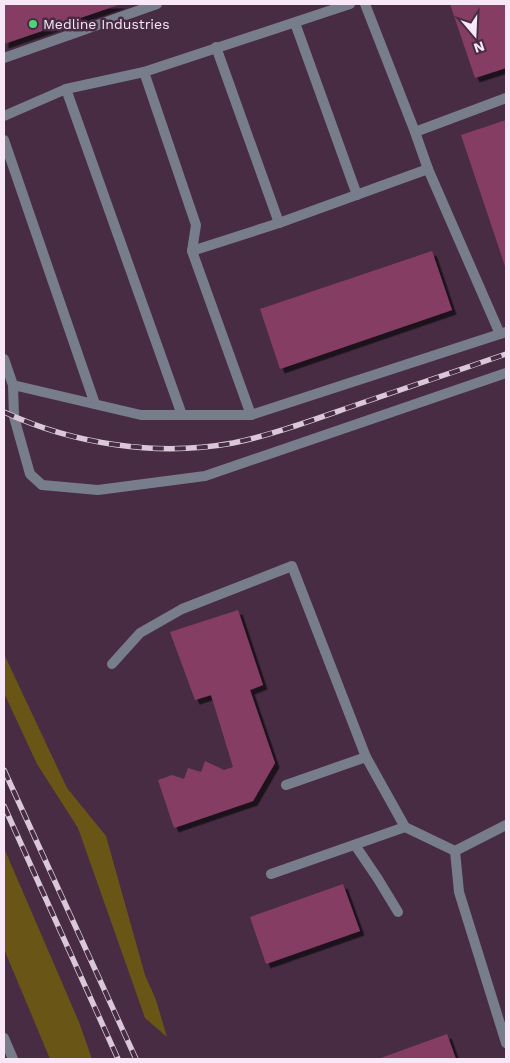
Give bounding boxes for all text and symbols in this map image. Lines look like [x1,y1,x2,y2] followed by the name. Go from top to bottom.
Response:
[450,10,500,60] north arrow
[43,16,170,32] place label: Medline Industries
[27,18,39,30] marker: Medline Industries
[472,38,487,57] text: N

